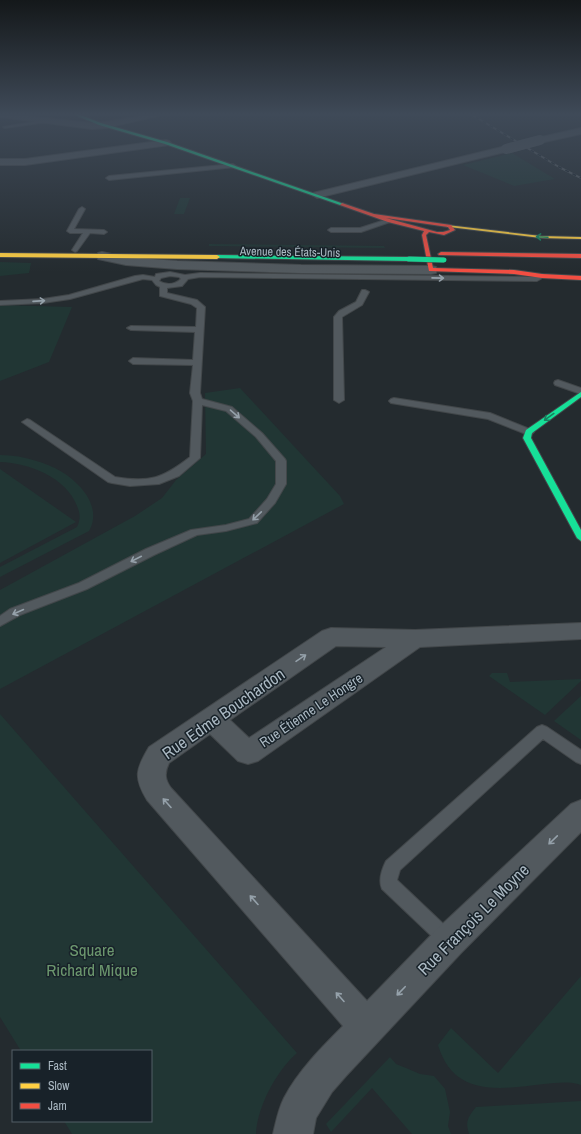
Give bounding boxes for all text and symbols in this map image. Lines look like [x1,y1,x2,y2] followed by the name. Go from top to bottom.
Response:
[536,234,549,241] one-way arrow
[239,243,340,261] street label: Avenue des États-Unis
[431,274,444,282] one-way arrow
[32,297,45,304] one-way arrow
[229,409,240,418] one-way arrow
[544,413,555,421] one-way arrow
[252,511,262,521] one-way arrow
[130,556,142,563] one-way arrow
[12,609,24,616] one-way arrow
[296,654,307,662] one-way arrow
[157,662,289,764] street label: Rue Edme Bouchardon
[256,669,366,751] street label: Rue Étienne Le Hongre
[163,799,172,809] one-way arrow
[548,835,558,845] one-way arrow
[412,858,534,980] street label: Rue François Le Moyne
[249,895,258,905] one-way arrow
[46,938,138,981] park label: Square Richard Mique
[396,986,406,996] one-way arrow
[336,992,345,1002] one-way arrow
[12,1050,152,1122] legend
[48,1058,67,1074] text: Fast
[48,1078,70,1094] text: Slow
[48,1098,67,1114] text: Jam

